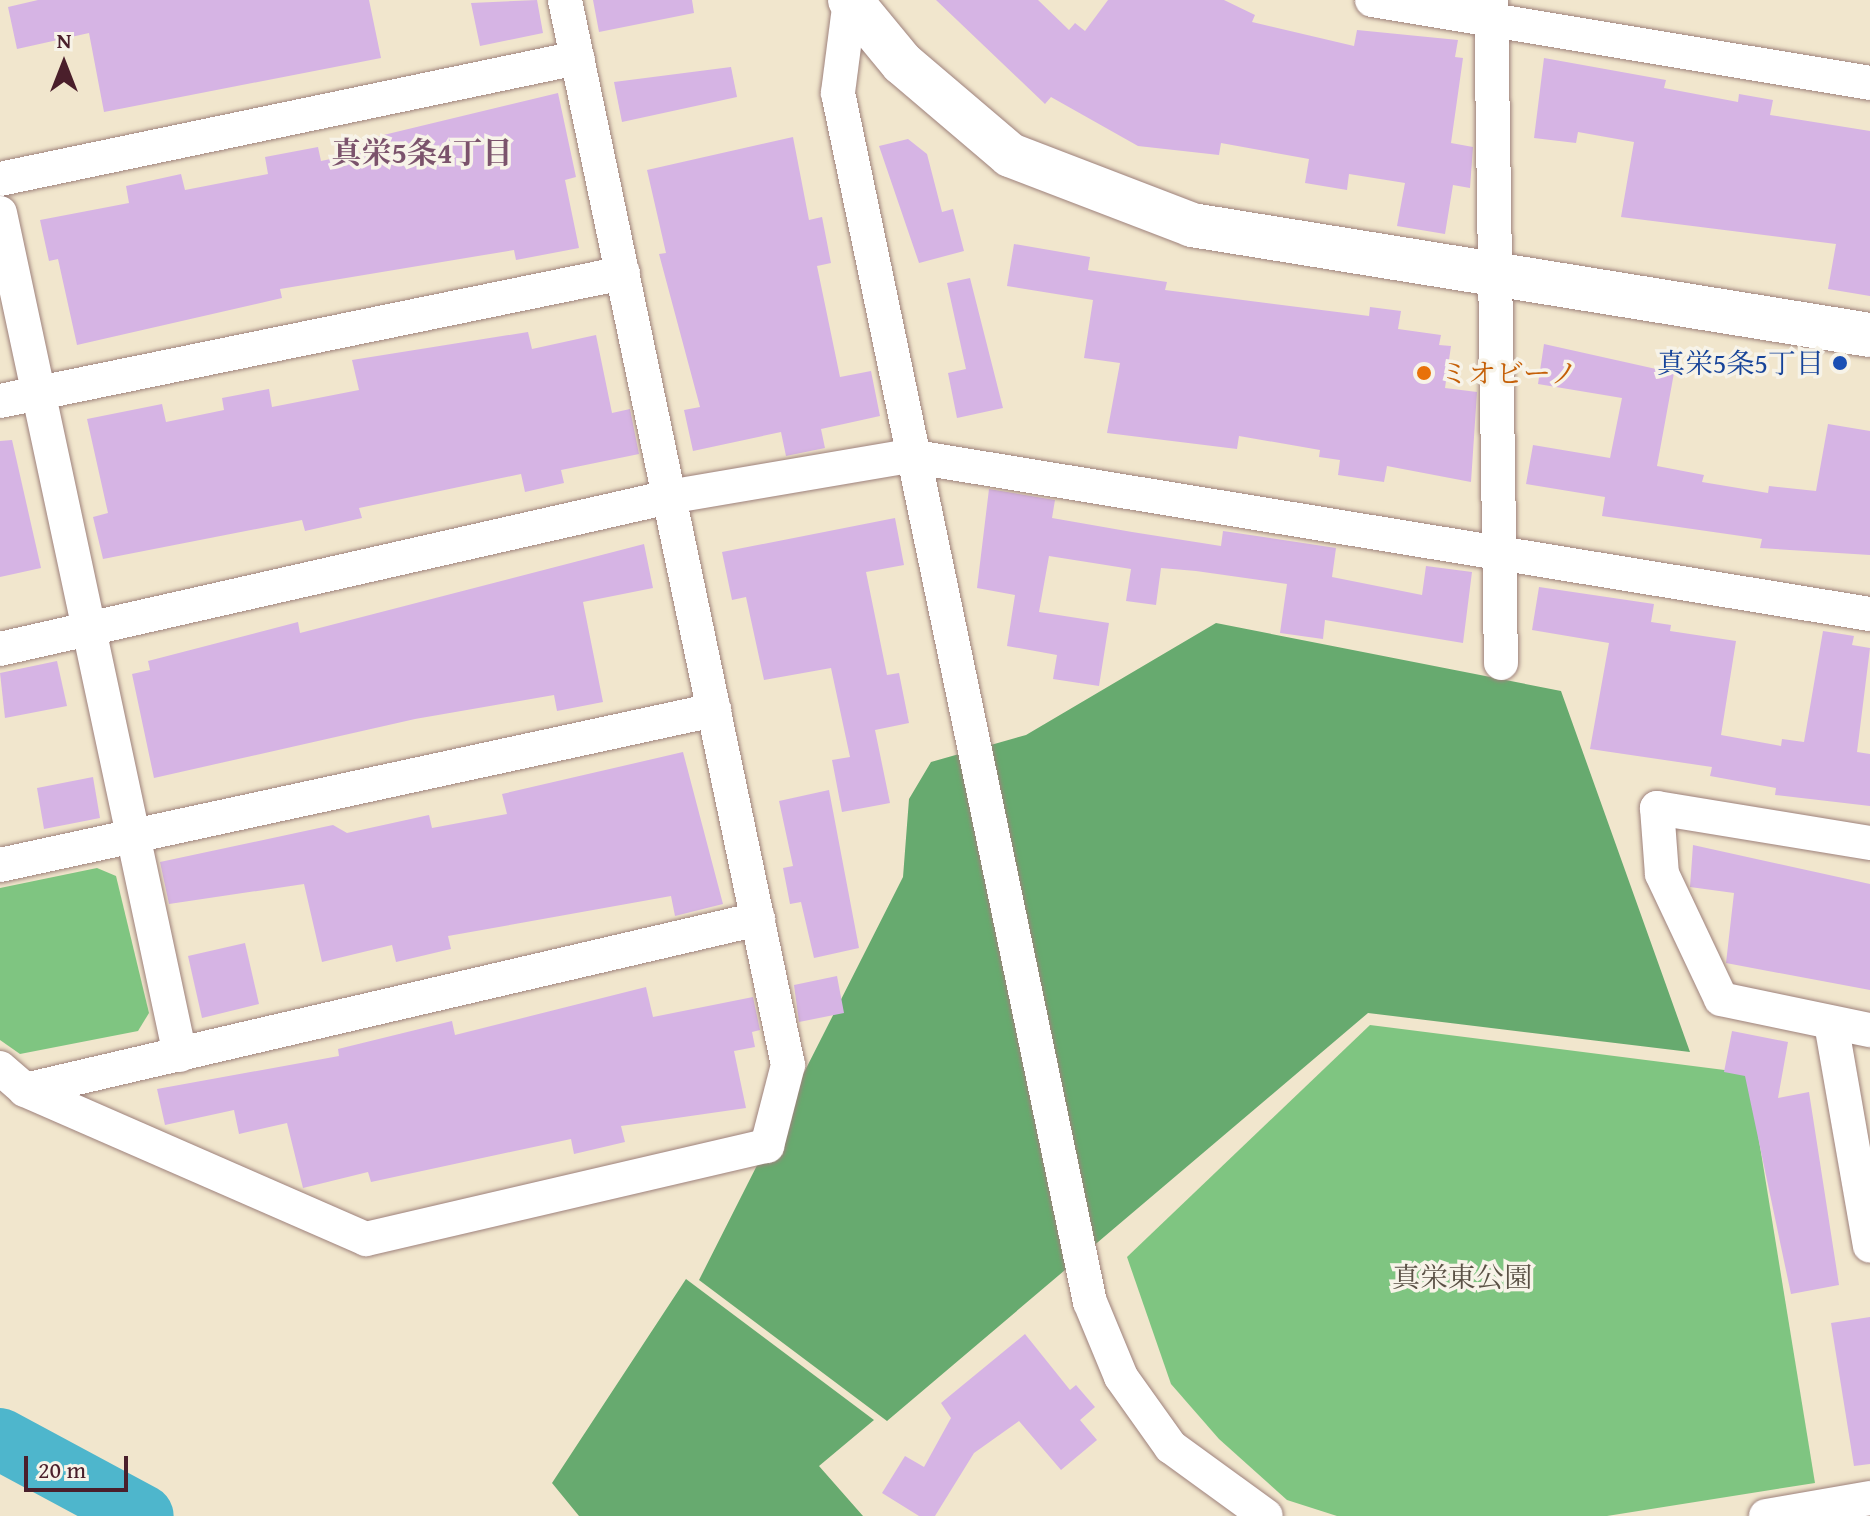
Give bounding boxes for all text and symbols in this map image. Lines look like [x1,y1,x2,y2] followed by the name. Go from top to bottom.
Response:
[24,24,104,104] north arrow
[57,24,71,56] text: N
[331,134,513,170] district label: 真栄5条4丁目
[1657,346,1824,380] place label: 真栄5条5丁目
[1831,354,1849,372] marker: 真栄5条5丁目
[1440,356,1579,390] place label: ミオビーノ
[1415,364,1433,382] marker: ミオビーノ
[1392,1260,1532,1294] park label: 真栄東公園
[28,1440,132,1490] scale bar
[38,1452,86,1487] text: 20 m

